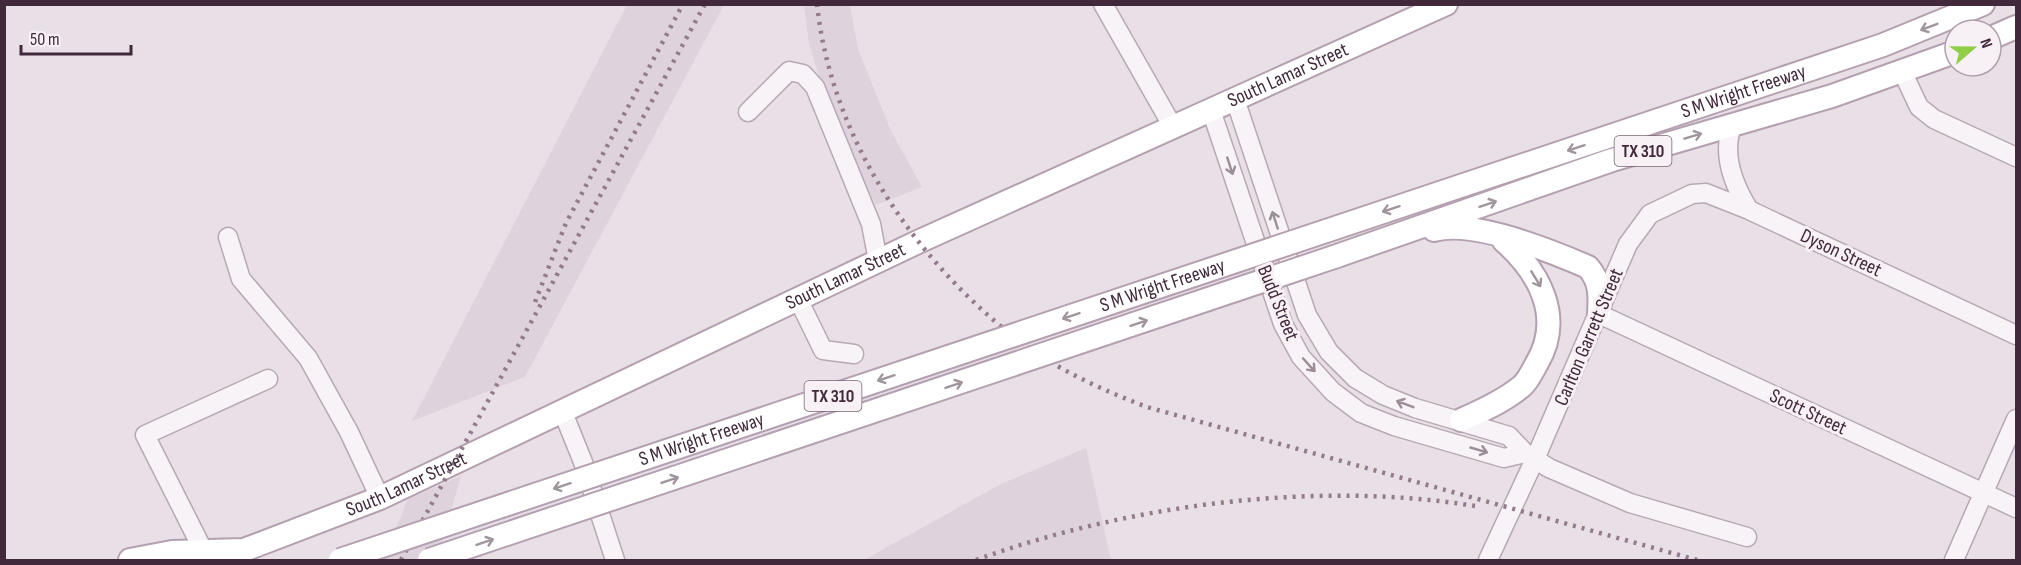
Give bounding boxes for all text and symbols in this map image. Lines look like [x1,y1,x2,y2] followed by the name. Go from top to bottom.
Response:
[21,18,130,56] scale bar
[1943,18,2003,78] north arrow
[1920,22,1939,33] one-way arrow
[30,29,60,50] text: 50 m
[1975,36,1996,51] text: N
[1224,38,1352,113] street label: South Lamar Street
[1678,60,1809,124] street label: S M Wright Freeway
[1683,130,1702,141] one-way arrow
[1614,136,1672,166] road number: TX 310
[1567,143,1586,154] one-way arrow
[1225,156,1236,175] one-way arrow
[1478,197,1497,208] one-way arrow
[1382,205,1401,216] one-way arrow
[1269,211,1280,230] one-way arrow
[1797,224,1885,282] street label: Dyson Street
[782,238,909,315] street label: South Lamar Street
[1097,253,1228,318] street label: S M Wright Freeway
[1252,262,1304,344] street label: Budd Street
[1549,265,1629,409] street label: Carlton Garrett Street
[1531,270,1543,287] one-way arrow
[1062,312,1081,323] one-way arrow
[1129,316,1148,327] one-way arrow
[1302,358,1316,373] one-way arrow
[877,373,896,384] one-way arrow
[944,378,963,389] one-way arrow
[804,381,862,411] road number: TX 310
[1766,384,1850,440] street label: Scott Street
[1397,398,1415,409] one-way arrow
[636,407,767,471] street label: S M Wright Freeway
[1469,445,1488,457] one-way arrow
[343,447,471,522] street label: South Lamar Street
[660,474,679,485] one-way arrow
[553,482,572,493] one-way arrow
[475,536,494,547] one-way arrow

